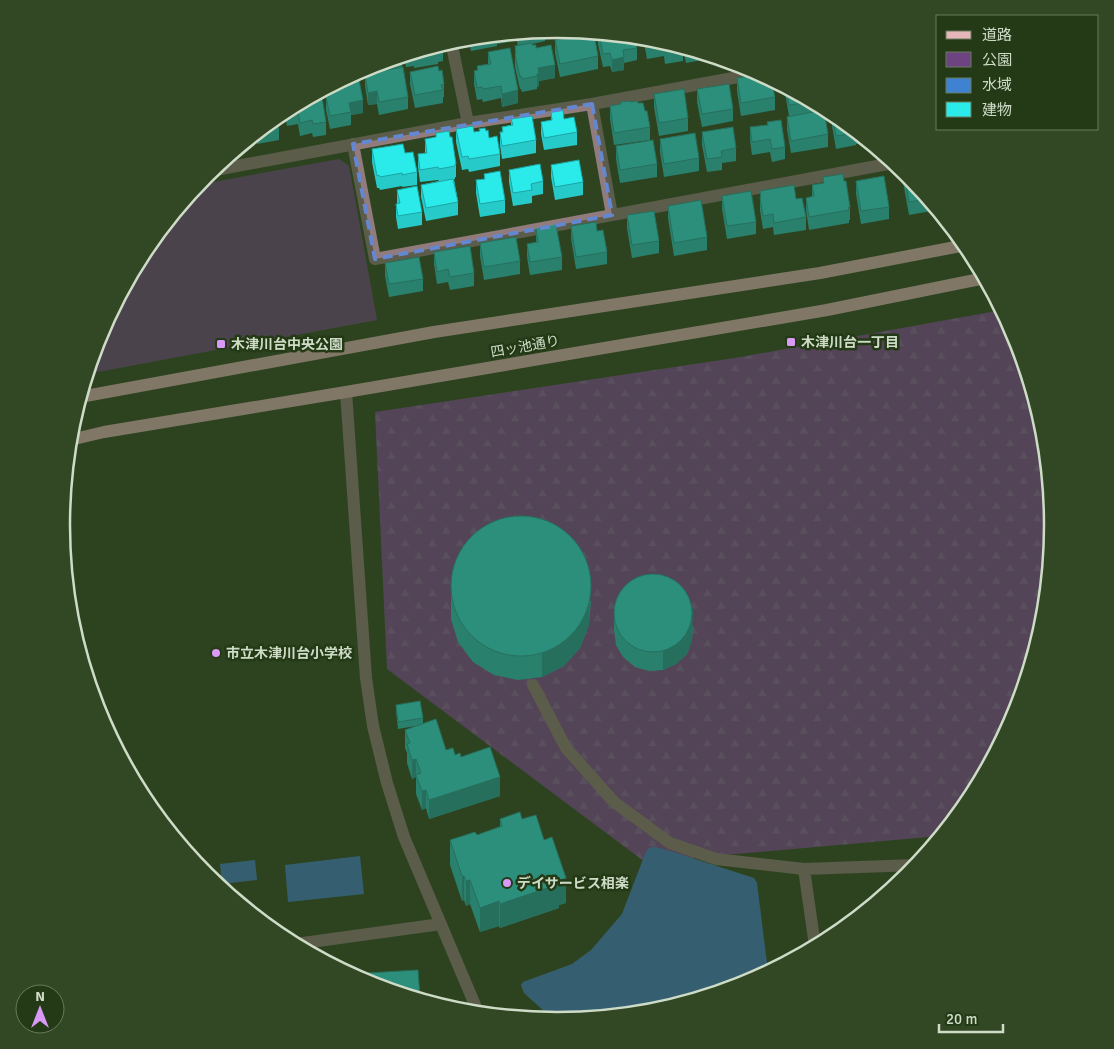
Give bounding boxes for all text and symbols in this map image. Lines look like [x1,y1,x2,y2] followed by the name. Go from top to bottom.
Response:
[936,15,1099,130] legend
[982,26,1012,44] text: 道路
[982,51,1012,69] text: 公園
[982,76,1012,94] text: 水域
[982,101,1012,119] text: 建物
[489,332,561,361] street label: 四ッ池通り
[801,334,899,351] place label: 木津川台一丁目
[231,336,343,353] place label: 木津川台中央公園
[785,336,797,348] marker: 木津川台一丁目
[215,338,227,350] marker: 木津川台中央公園
[226,645,352,662] place label: 市立木津川台小学校
[210,647,222,659] marker: 市立木津川台小学校
[517,875,629,892] place label: デイサービス相楽
[501,877,513,889] marker: デイサービス相楽
[15,984,65,1034] north arrow
[35,988,45,1005] text: N
[939,1002,1003,1034] scale bar
[946,1010,977,1028] text: 20 m

